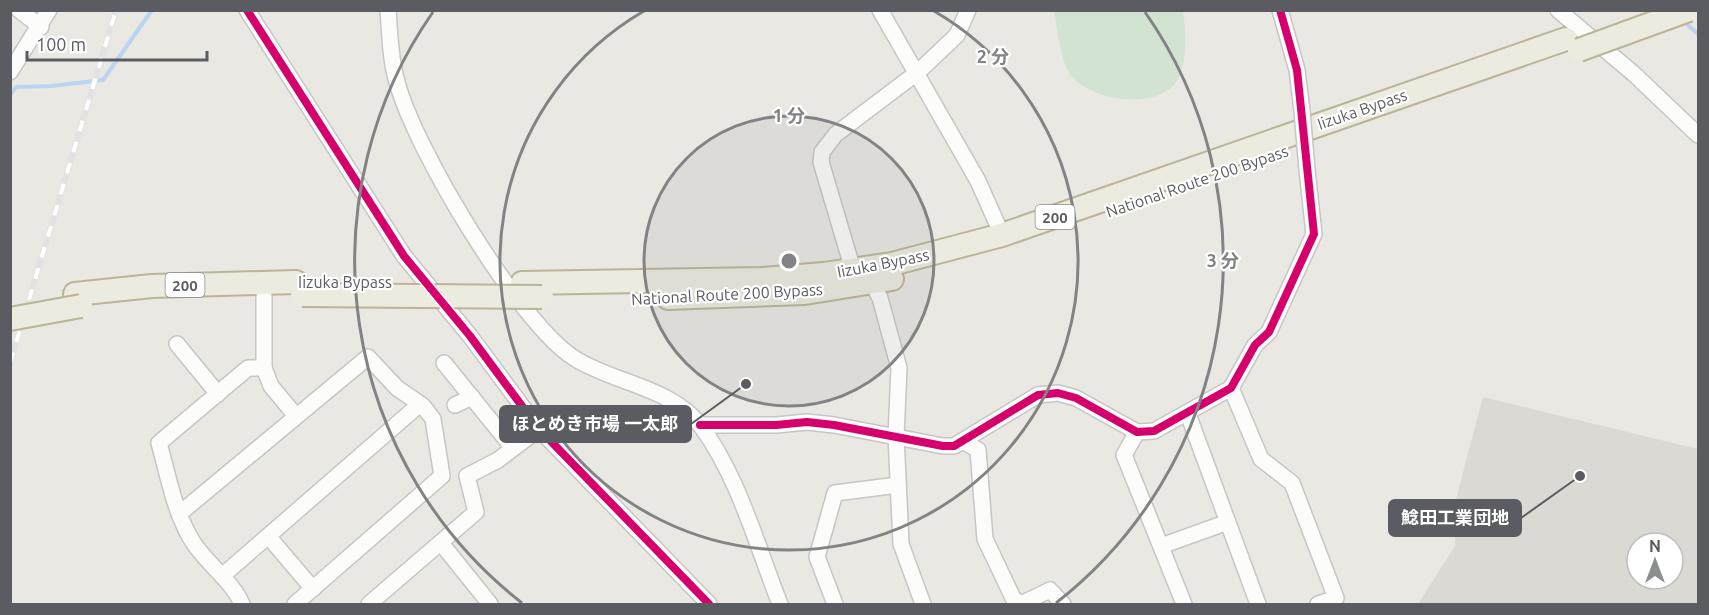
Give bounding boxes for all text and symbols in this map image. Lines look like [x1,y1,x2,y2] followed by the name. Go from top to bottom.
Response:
[27,24,207,62] scale bar
[36,34,86,54] text: 100 m
[977,46,1009,66] text: 2 分
[1315,85,1409,133] street label: Iizuka Bypass
[773,105,805,125] text: 1 分
[1103,141,1291,221] street label: National Route 200 Bypass
[1036,205,1074,229] road number: 200
[835,245,931,281] street label: Iizuka Bypass
[1207,250,1239,270] text: 3 分
[779,251,799,271] centre of rings
[166,273,204,297] road number: 200
[298,273,392,291] street label: Iizuka Bypass
[631,280,823,308] street label: National Route 200 Bypass
[500,406,691,442] callout: ほとめき市場 一太郎
[512,413,678,433] text: ほとめき市場 一太郎
[1389,500,1521,536] callout: 鯰田工業団地
[1401,507,1509,527] text: 鯰田工業団地
[1625,531,1685,591] north arrow
[1649,537,1661,555] text: N

